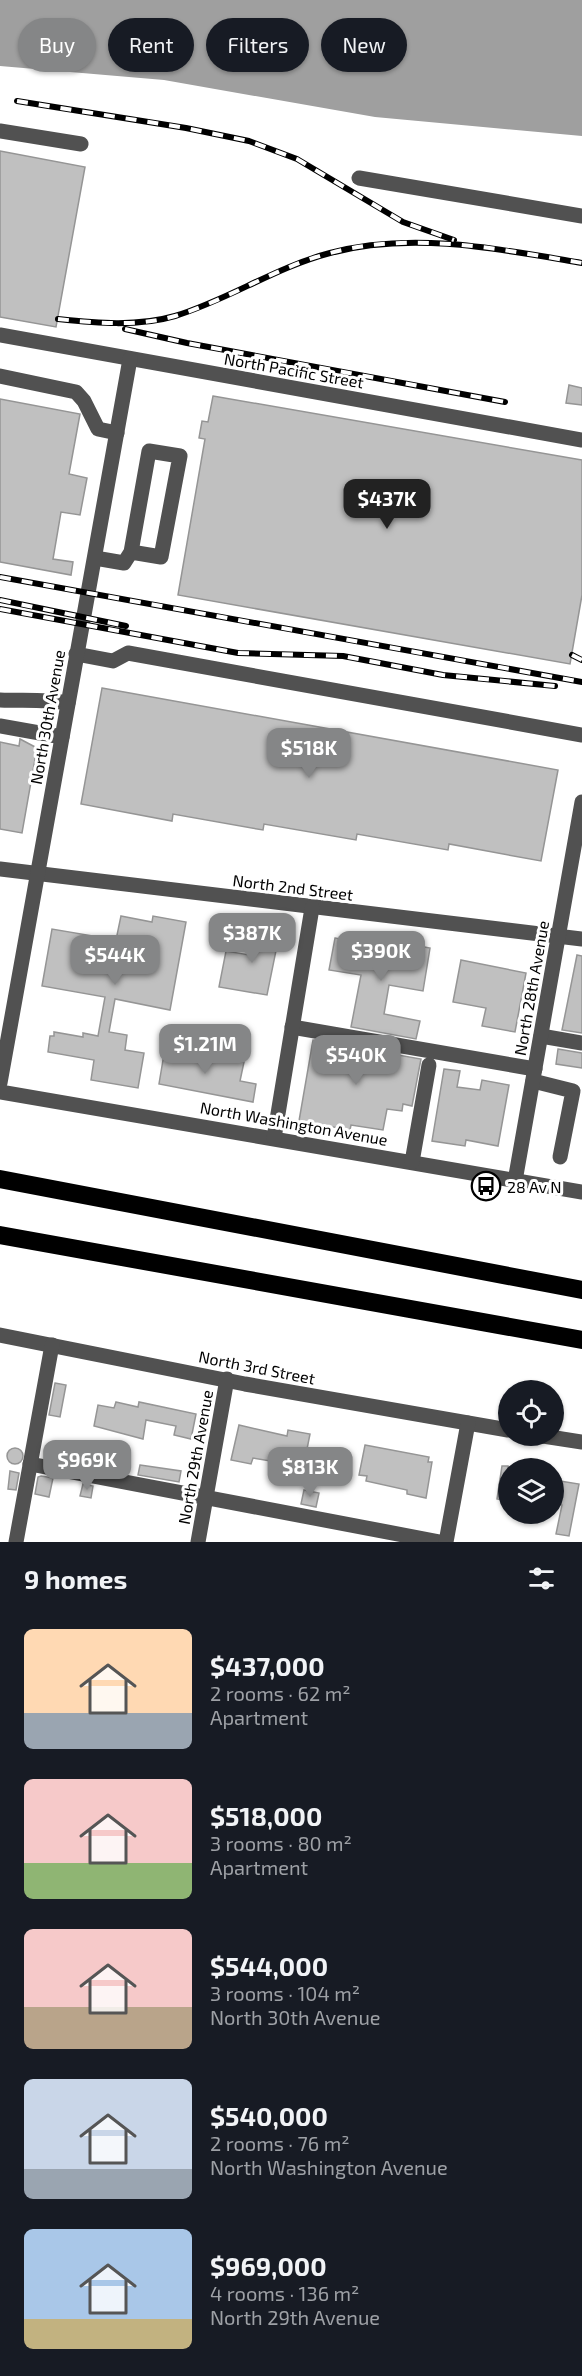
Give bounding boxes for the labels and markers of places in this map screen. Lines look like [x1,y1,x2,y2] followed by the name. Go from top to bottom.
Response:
[345,479,429,530] pin: $437K
[267,728,351,779] pin: $518K
[210,913,294,964] pin: $387K
[339,931,423,982] pin: $390K
[73,935,157,986] pin: $544K
[156,1024,254,1075] pin: $1.21M
[314,1035,398,1086] pin: $540K
[470,1170,502,1202] bus stop icon: 28 Av N
[507,1177,562,1196] place label: 28 Av N
[45,1440,129,1491] pin: $969K
[268,1447,352,1498] pin: $813K

